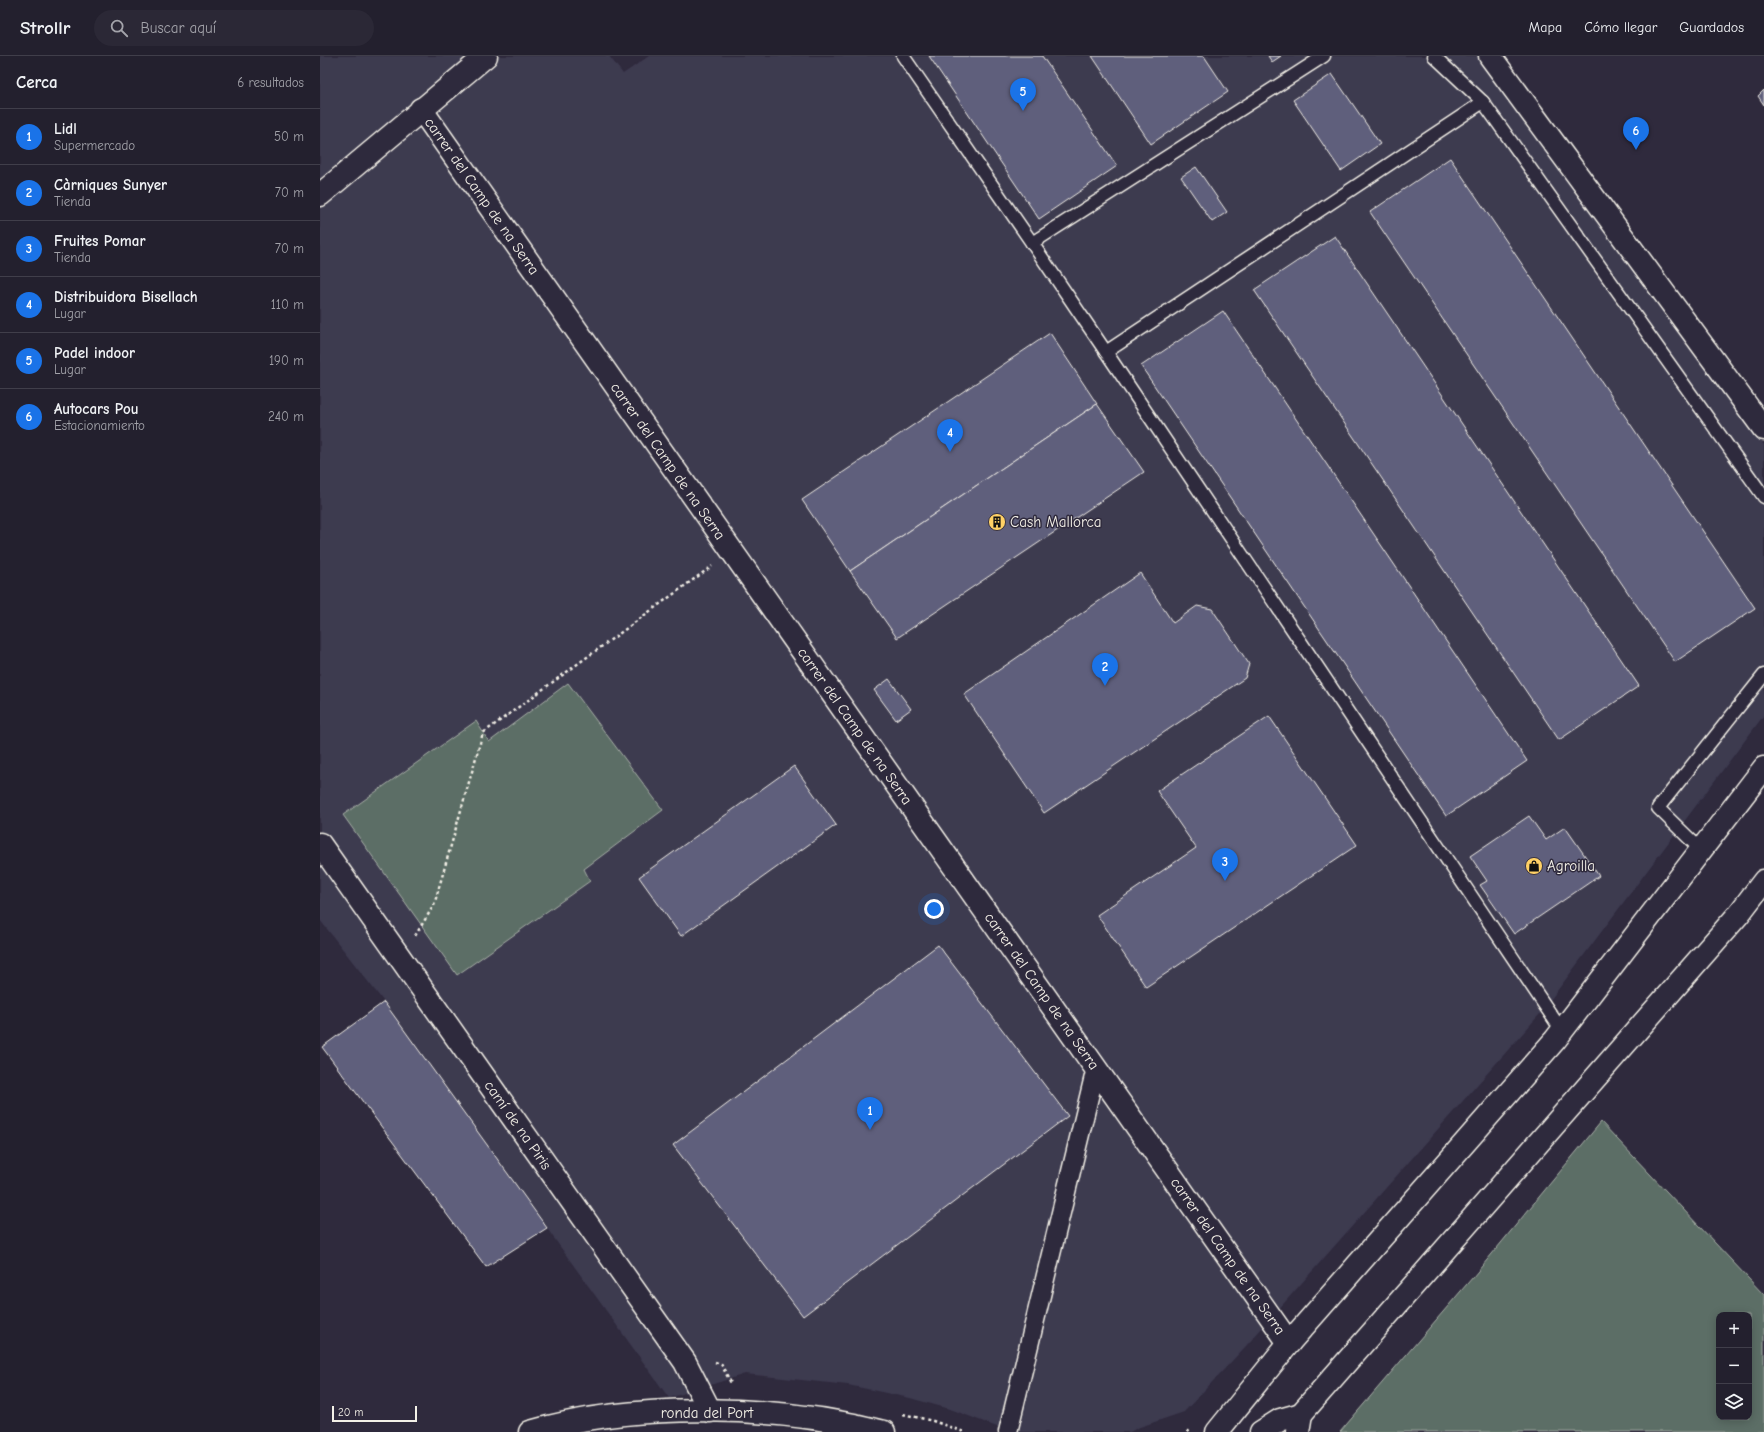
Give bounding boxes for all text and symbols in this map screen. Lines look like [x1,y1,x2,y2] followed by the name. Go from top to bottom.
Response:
[94,10,374,46] search box
[20,17,70,39] text: Strollr
[108,17,130,39] icon: search
[140,19,216,37] text: Buscar aquí
[1529,19,1562,36] text: Mapa
[1584,19,1657,36] text: Cómo llegar
[1679,19,1744,36] text: Guardados
[16,73,58,92] text: Cerca
[237,75,304,90] text: 6 resultados
[1010,78,1036,111] pin: 5
[421,114,543,278] street label: carrer del Camp de na Serra
[1623,117,1649,150] pin: 6
[54,120,77,138] text: Lidl
[26,129,32,144] text: 1
[274,129,304,144] text: 50 m
[54,138,135,153] text: Supermercado
[54,176,167,194] text: Càrniques Sunyer
[26,185,32,200] text: 2
[275,185,304,200] text: 70 m
[54,194,91,209] text: Tienda
[54,232,145,250] text: Fruites Pomar
[26,241,32,256] text: 3
[275,241,304,256] text: 70 m
[54,250,91,265] text: Tienda
[54,288,198,306] text: Distribuidora Bisellach
[26,297,32,312] text: 4
[271,297,304,312] text: 110 m
[54,306,86,321] text: Lugar
[54,344,135,362] text: Padel indoor
[26,353,32,368] text: 5
[269,353,304,368] text: 190 m
[54,362,86,377] text: Lugar
[607,379,729,543] street label: carrer del Camp de na Serra
[54,400,139,418] text: Autocars Pou
[26,409,32,424] text: 6
[268,409,304,424] text: 240 m
[54,418,145,433] text: Estacionamiento
[937,419,963,452] pin: 4
[987,512,1007,532] building icon: Cash Mallorca
[1010,513,1102,531] place label: Cash Mallorca
[794,644,916,808] street label: carrer del Camp de na Serra
[1092,653,1118,686] pin: 2
[1212,848,1238,881] pin: 3
[1524,856,1544,876] shop icon: Agroilla
[1547,857,1595,875] place label: Agroilla
[924,899,944,919] your location
[981,909,1103,1073] street label: carrer del Camp de na Serra
[481,1077,555,1173] street label: camí de na Piris
[857,1097,883,1130] pin: 1
[1167,1174,1289,1338] street label: carrer del Camp de na Serra
[1716,1312,1752,1420] map controls
[1716,1312,1752,1348] button: +
[1716,1348,1752,1384] button: −
[1716,1384,1752,1420] button: layers
[332,1404,417,1423] scale bar
[661,1404,754,1422] street label: ronda del Port
[338,1406,363,1419] text: 20 m

